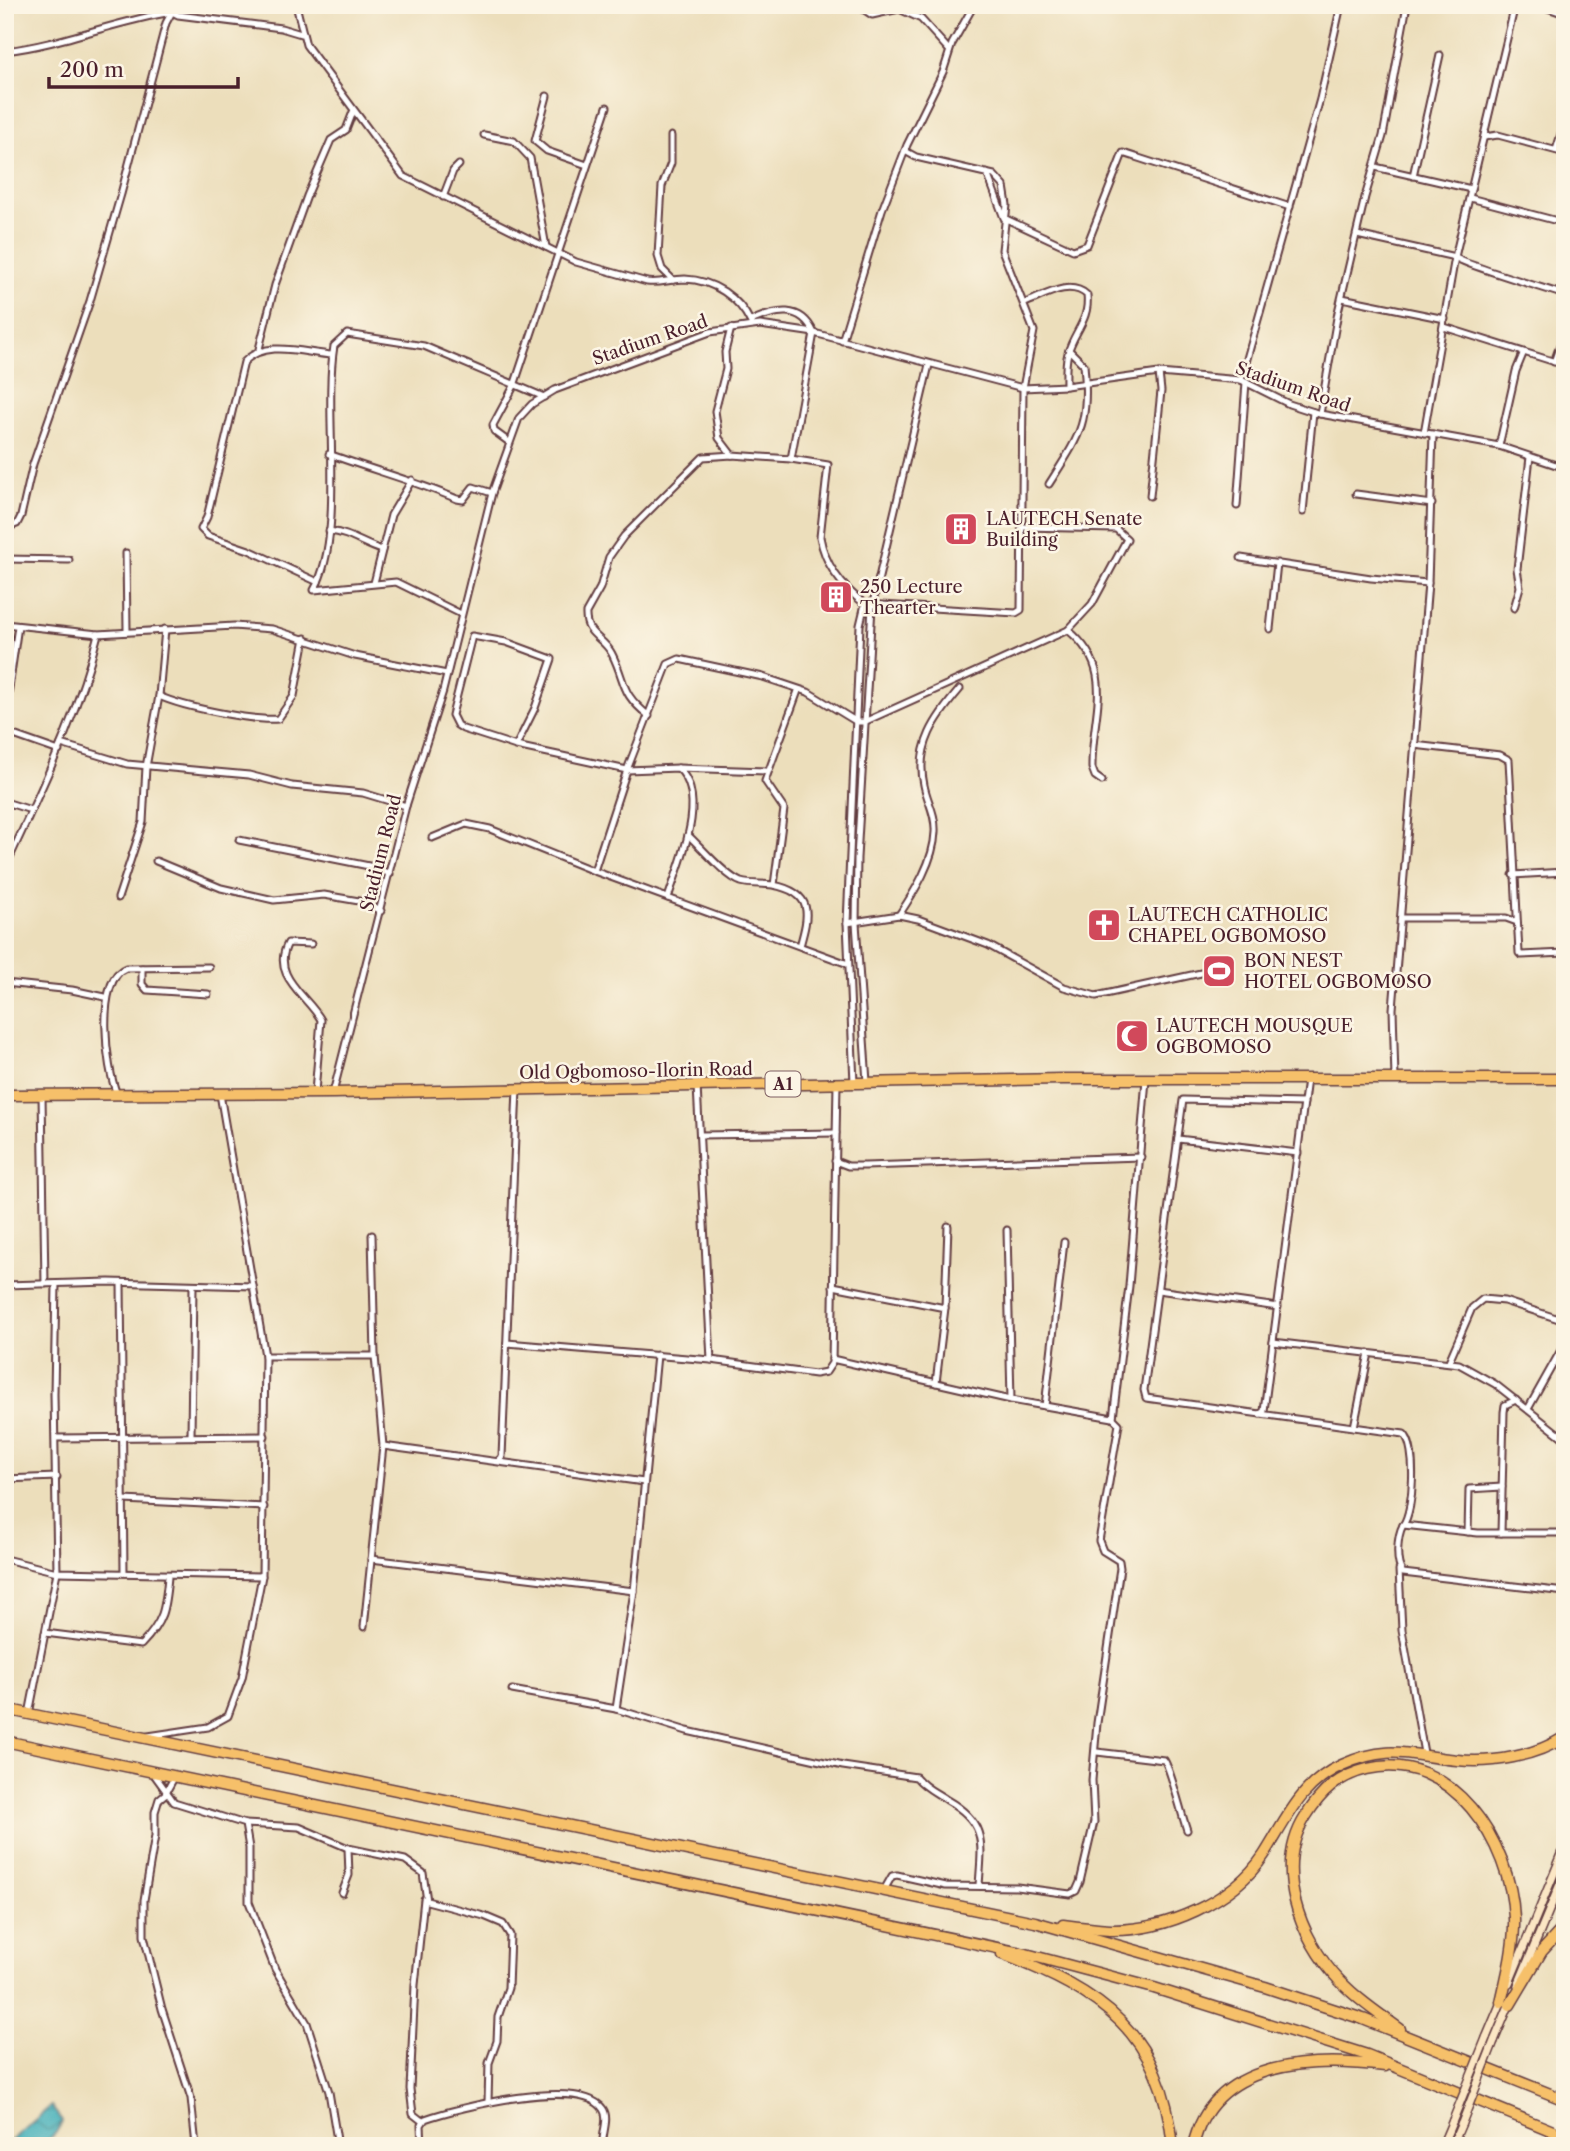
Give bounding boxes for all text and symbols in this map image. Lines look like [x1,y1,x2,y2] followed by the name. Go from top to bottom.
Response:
[49,46,238,90] scale bar
[60,57,124,82] text: 200 m
[590,310,710,370] street label: Stadium Road
[1233,357,1353,417] street label: Stadium Road
[986,508,1142,551] place label: LAUTECH Senate Building
[942,510,980,548] building icon: LAUTECH Senate Building
[860,576,963,619] place label: 250 Lecture Thearter
[817,578,855,616] building icon: 250 Lecture Thearter
[356,792,406,914] street label: Stadium Road
[1128,904,1328,947] place label: LAUTECH CATHOLIC CHAPEL OGBOMOSO
[1085,906,1123,944] church icon: LAUTECH CATHOLIC CHAPEL OGBOMOSO
[1244,950,1432,993] place label: BON NEST HOTEL OGBOMOSO
[1200,952,1238,990] sports icon: BON NEST HOTEL OGBOMOSO
[1156,1015,1353,1058] place label: LAUTECH MOUSQUE OGBOMOSO
[1113,1017,1151,1055] mosque icon: LAUTECH MOUSQUE OGBOMOSO
[519,1058,753,1084] street label: Old Ogbomoso-Ilorin Road
[766,1072,800,1096] road number: A1

